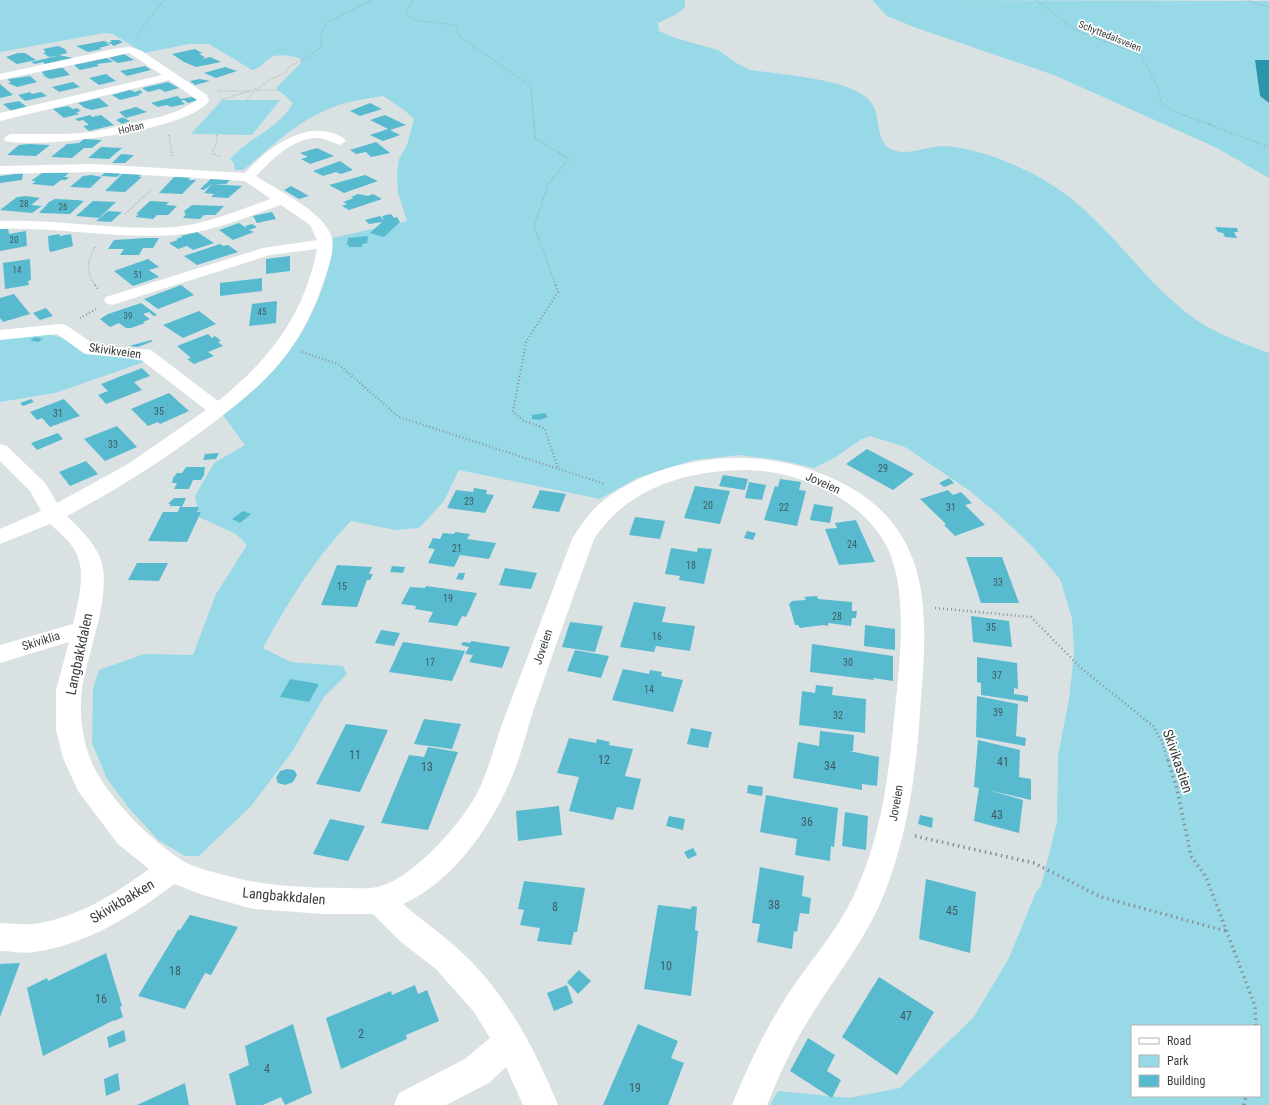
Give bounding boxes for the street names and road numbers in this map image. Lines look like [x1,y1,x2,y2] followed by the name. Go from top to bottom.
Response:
[1077,18,1143,54] street label: Schyttedalsveien
[117,119,145,136] street label: Holtan
[88,340,142,362] street label: Skivikveien
[803,469,843,497] street label: Joveien
[63,612,95,696] street label: Langbakkdalen
[530,627,556,667] street label: Joveien
[20,629,62,653] street label: Skiviklia
[1160,727,1196,795] street label: Skivikastien
[886,784,906,822] street label: Joveien
[87,876,157,926] street label: Skivikbakken
[242,884,326,908] street label: Langbakkdalen

